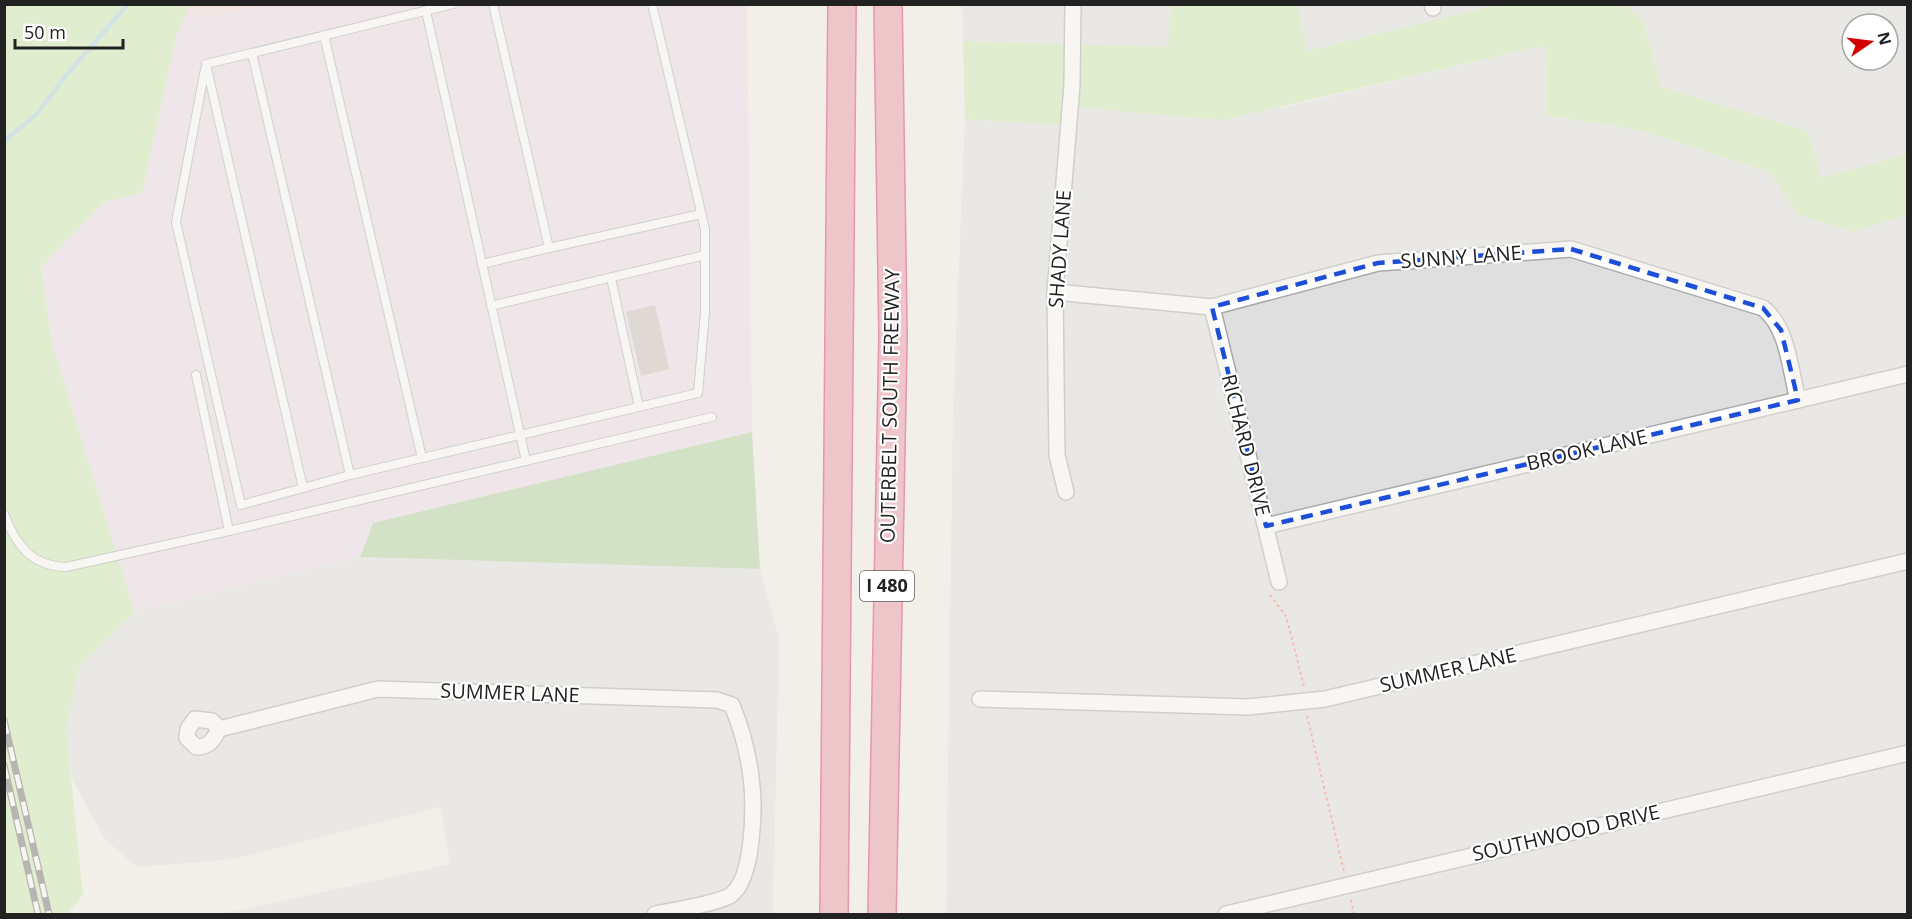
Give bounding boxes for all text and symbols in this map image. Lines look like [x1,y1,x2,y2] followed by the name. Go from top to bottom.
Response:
[15,12,123,50] scale bar
[1840,12,1900,72] north arrow
[24,20,66,44] text: 50 m
[1872,29,1897,47] text: N
[1042,189,1077,309] street label: SHADY LANE
[1400,239,1522,274] street label: SUNNY LANE
[874,268,905,543] street label: OUTERBELT SOUTH FREEWAY
[1216,371,1277,519] street label: RICHARD DRIVE
[1524,423,1650,477] street label: BROOK LANE
[860,571,914,601] road number: I 480
[1377,641,1519,698] street label: SUMMER LANE
[440,677,580,708] street label: SUMMER LANE
[1469,798,1662,867] street label: SOUTHWOOD DRIVE

